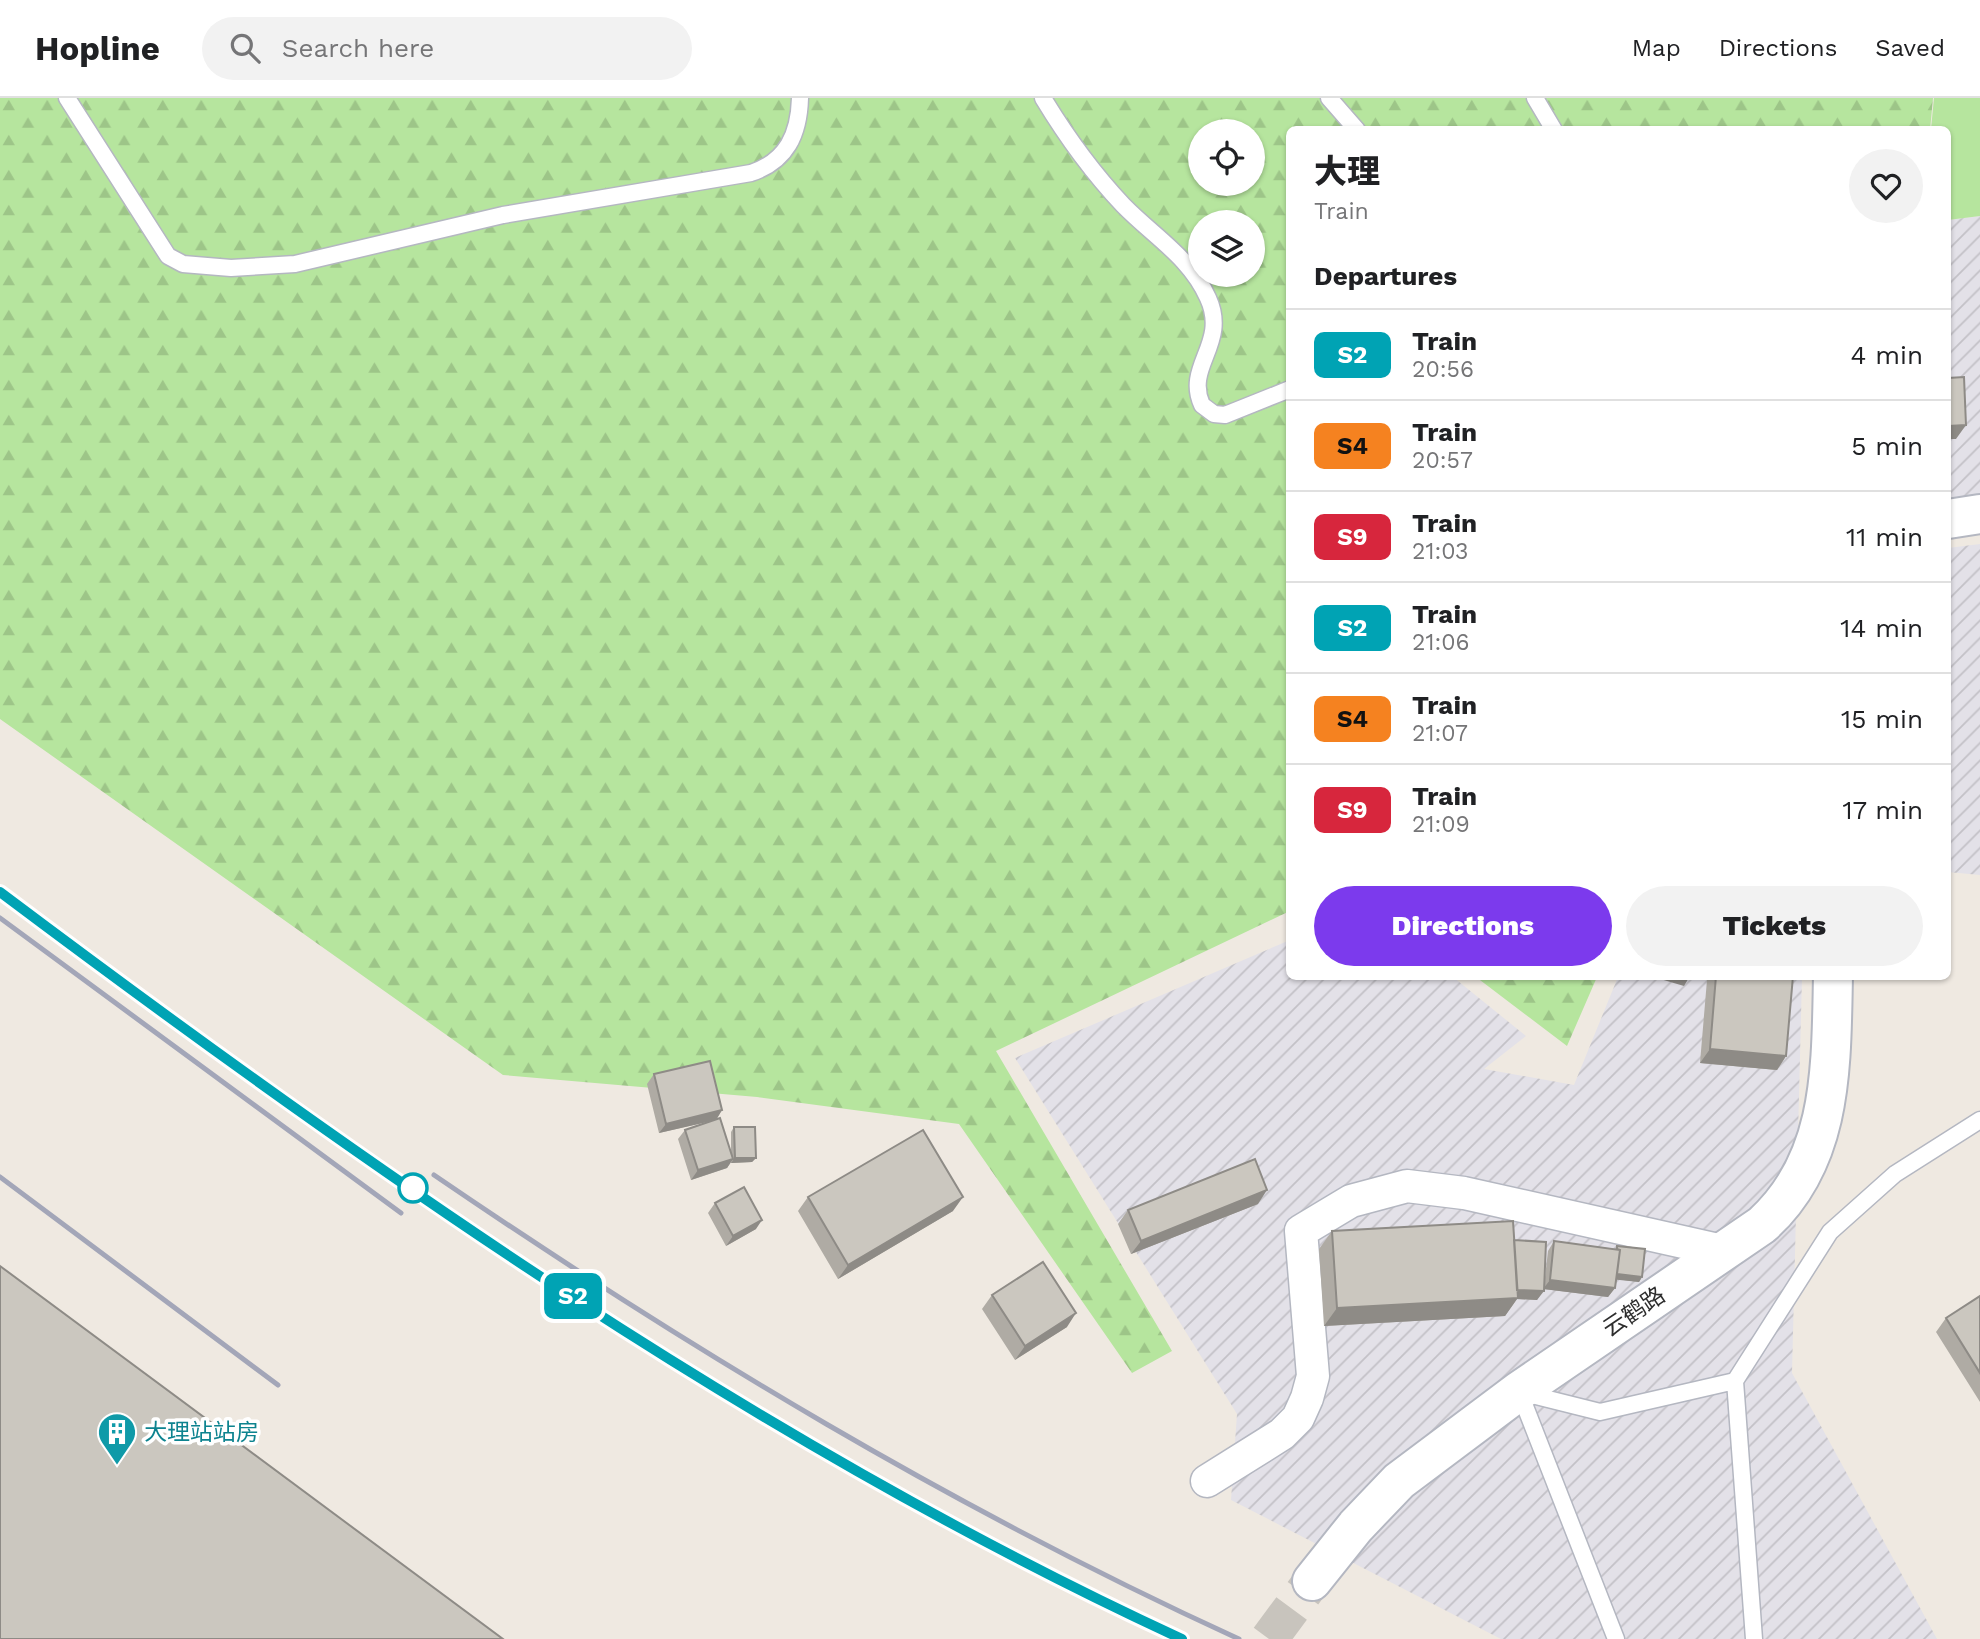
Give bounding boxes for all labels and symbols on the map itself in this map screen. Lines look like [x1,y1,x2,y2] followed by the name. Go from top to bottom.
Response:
[398,1173,428,1203] unlabelled marker
[542,1273,604,1319] line badge: S2
[1598,1282,1670,1342] street label: 云鹤路
[96,1411,138,1466] building icon: 大理站站房
[144,1419,259,1446] place label: 大理站站房

